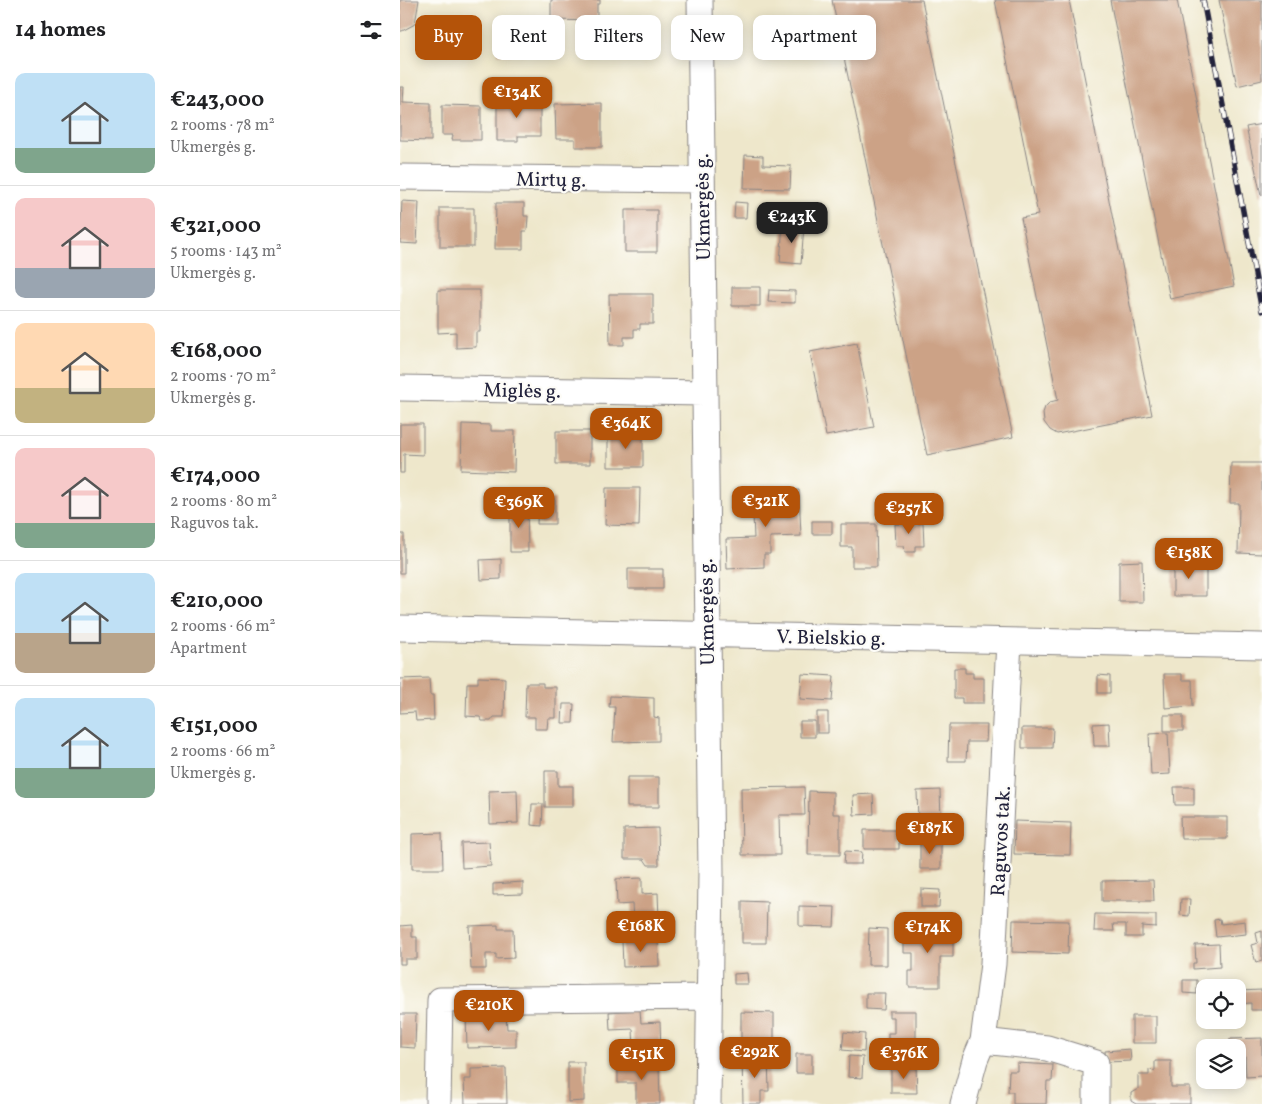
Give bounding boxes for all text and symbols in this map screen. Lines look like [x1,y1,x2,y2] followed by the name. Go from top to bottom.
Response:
[415,15,482,60] chip: Buy
[492,15,565,60] chip: Rent
[575,15,661,60] chip: Filters
[671,15,743,60] chip: New
[753,15,876,60] chip: Apartment
[15,16,106,45] text: 14 homes
[357,16,385,44] icon: filters
[482,76,552,119] pin: €134K
[493,82,541,104] text: €134K
[170,86,264,115] text: €243,000
[55,93,115,153] icon: home
[170,115,275,137] text: 2 rooms · 78 m²
[170,137,256,159] text: Ukmergės g.
[689,153,719,261] street label: Ukmergės g.
[516,166,586,196] street label: Mirtų g.
[757,202,827,244] pin: €243K
[768,207,816,229] text: €243K
[170,212,261,241] text: €321,000
[55,218,115,278] icon: home
[170,241,282,263] text: 5 rooms · 143 m²
[170,263,256,285] text: Ukmergės g.
[170,337,262,366] text: €168,000
[55,343,115,403] icon: home
[170,366,276,388] text: 2 rooms · 70 m²
[483,377,561,407] street label: Miglės g.
[170,388,256,410] text: Ukmergės g.
[591,408,661,450] pin: €364K
[601,413,651,435] text: €364K
[170,462,260,491] text: €174,000
[55,468,115,528] icon: home
[484,486,554,529] pin: €369K
[731,486,801,528] pin: €321K
[170,491,277,513] text: 2 rooms · 80 m²
[743,491,789,513] text: €321K
[494,492,544,514] text: €369K
[874,492,944,535] pin: €257K
[885,498,933,520] text: €257K
[170,513,259,535] text: Raguvos tak.
[1154,538,1224,580] pin: €158K
[1166,543,1212,565] text: €158K
[693,558,723,666] street label: Ukmergės g.
[170,587,263,616] text: €210,000
[55,593,115,653] icon: home
[170,616,276,638] text: 2 rooms · 66 m²
[776,624,886,654] street label: V. Bielskio g.
[170,638,247,660] text: Apartment
[170,712,258,741] text: €151,000
[55,718,115,778] icon: home
[170,741,276,763] text: 2 rooms · 66 m²
[170,763,256,785] text: Ukmergės g.
[985,785,1019,897] street label: Raguvos tak.
[895,812,965,855] pin: €187K
[907,818,953,840] text: €187K
[606,910,676,953] pin: €168K
[893,912,963,954] pin: €174K
[617,916,665,938] text: €168K
[905,917,951,939] text: €174K
[1196,979,1246,1089] map controls
[1196,979,1246,1029] button: locate
[454,990,524,1032] pin: €210K
[465,995,513,1017] text: €210K
[720,1036,790,1079] pin: €292K
[607,1038,677,1081] pin: €151K
[869,1038,939,1080] pin: €376K
[1196,1039,1246,1089] button: layers
[731,1042,779,1064] text: €292K
[880,1043,928,1065] text: €376K
[620,1044,664,1066] text: €151K

